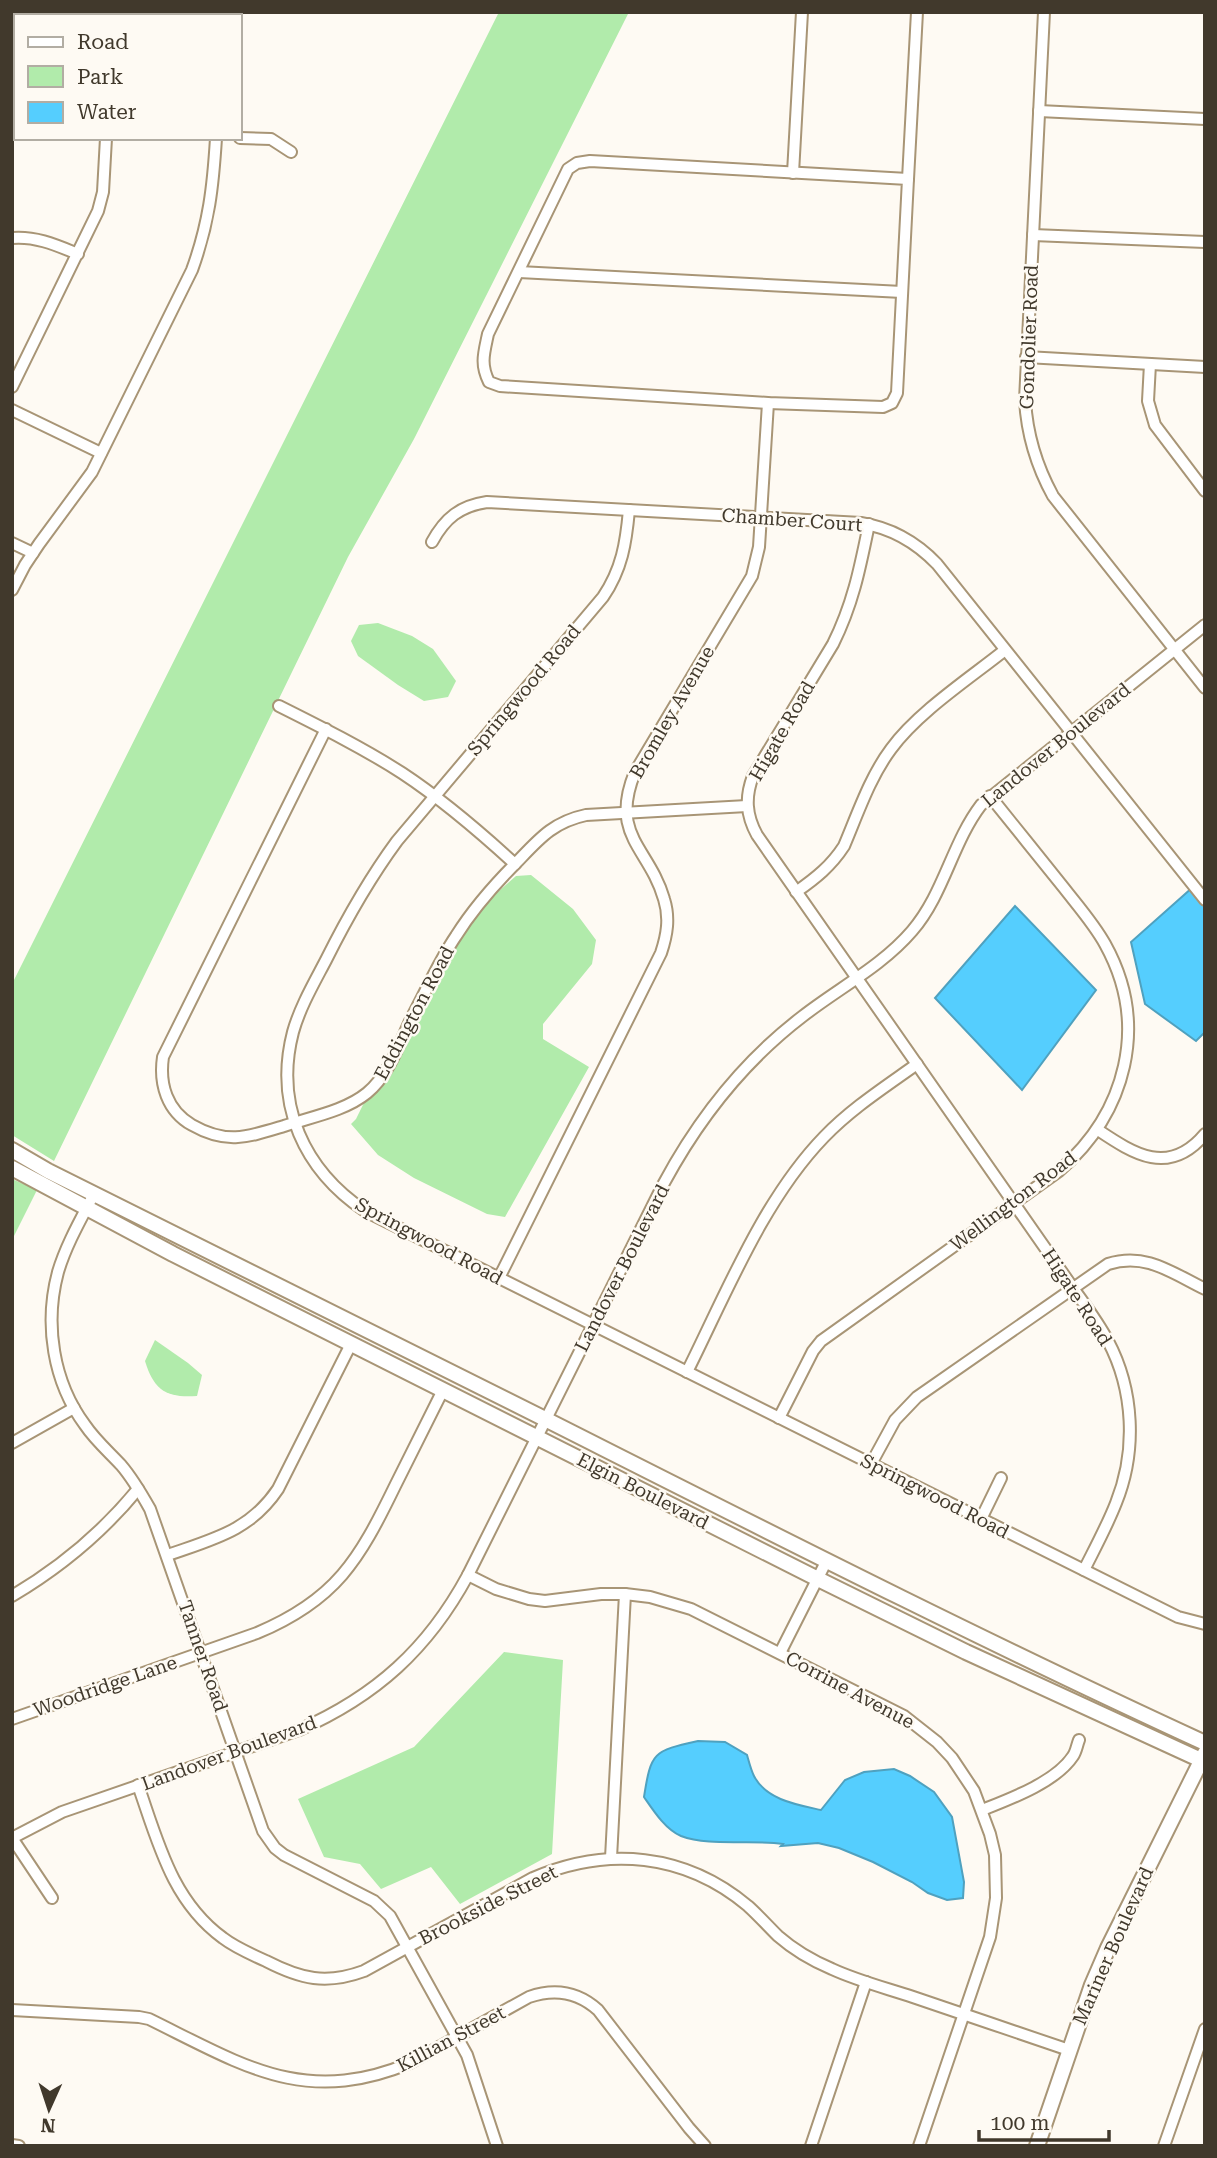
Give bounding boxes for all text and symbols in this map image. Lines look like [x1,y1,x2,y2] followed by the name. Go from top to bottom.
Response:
[14,14,242,140] legend
[77,30,129,54] text: Road
[77,65,123,89] text: Park
[77,100,137,124] text: Water
[1015,264,1043,410] street label: Gondolier Road
[721,504,863,536] street label: Chamber Court
[463,620,585,760] street label: Springwood Road
[625,642,719,782] street label: Bromley Avenue
[744,677,820,785] street label: Higate Road
[977,678,1135,812] street label: Landover Boulevard
[369,942,459,1084] street label: Eddington Road
[945,1146,1081,1256] street label: Wellington Road
[570,1180,674,1356] street label: Landover Boulevard
[351,1192,507,1290] street label: Springwood Road
[1037,1244,1117,1350] street label: Higate Road
[573,1448,713,1534] street label: Elgin Boulevard
[857,1449,1013,1543] street label: Springwood Road
[173,1597,233,1715] street label: Tanner Road
[782,1646,918,1734] street label: Corrine Avenue
[30,1651,180,1721] street label: Woodridge Lane
[138,1711,320,1795] street label: Landover Boulevard
[415,1860,561,1950] street label: Brookside Street
[1068,1863,1158,2029] street label: Mariner Boulevard
[393,2001,509,2077] street label: Killian Street
[14,2074,84,2144] north arrow
[979,2098,1108,2142] scale bar
[990,2111,1050,2135] text: 100 m
[40,2114,56,2137] text: N

